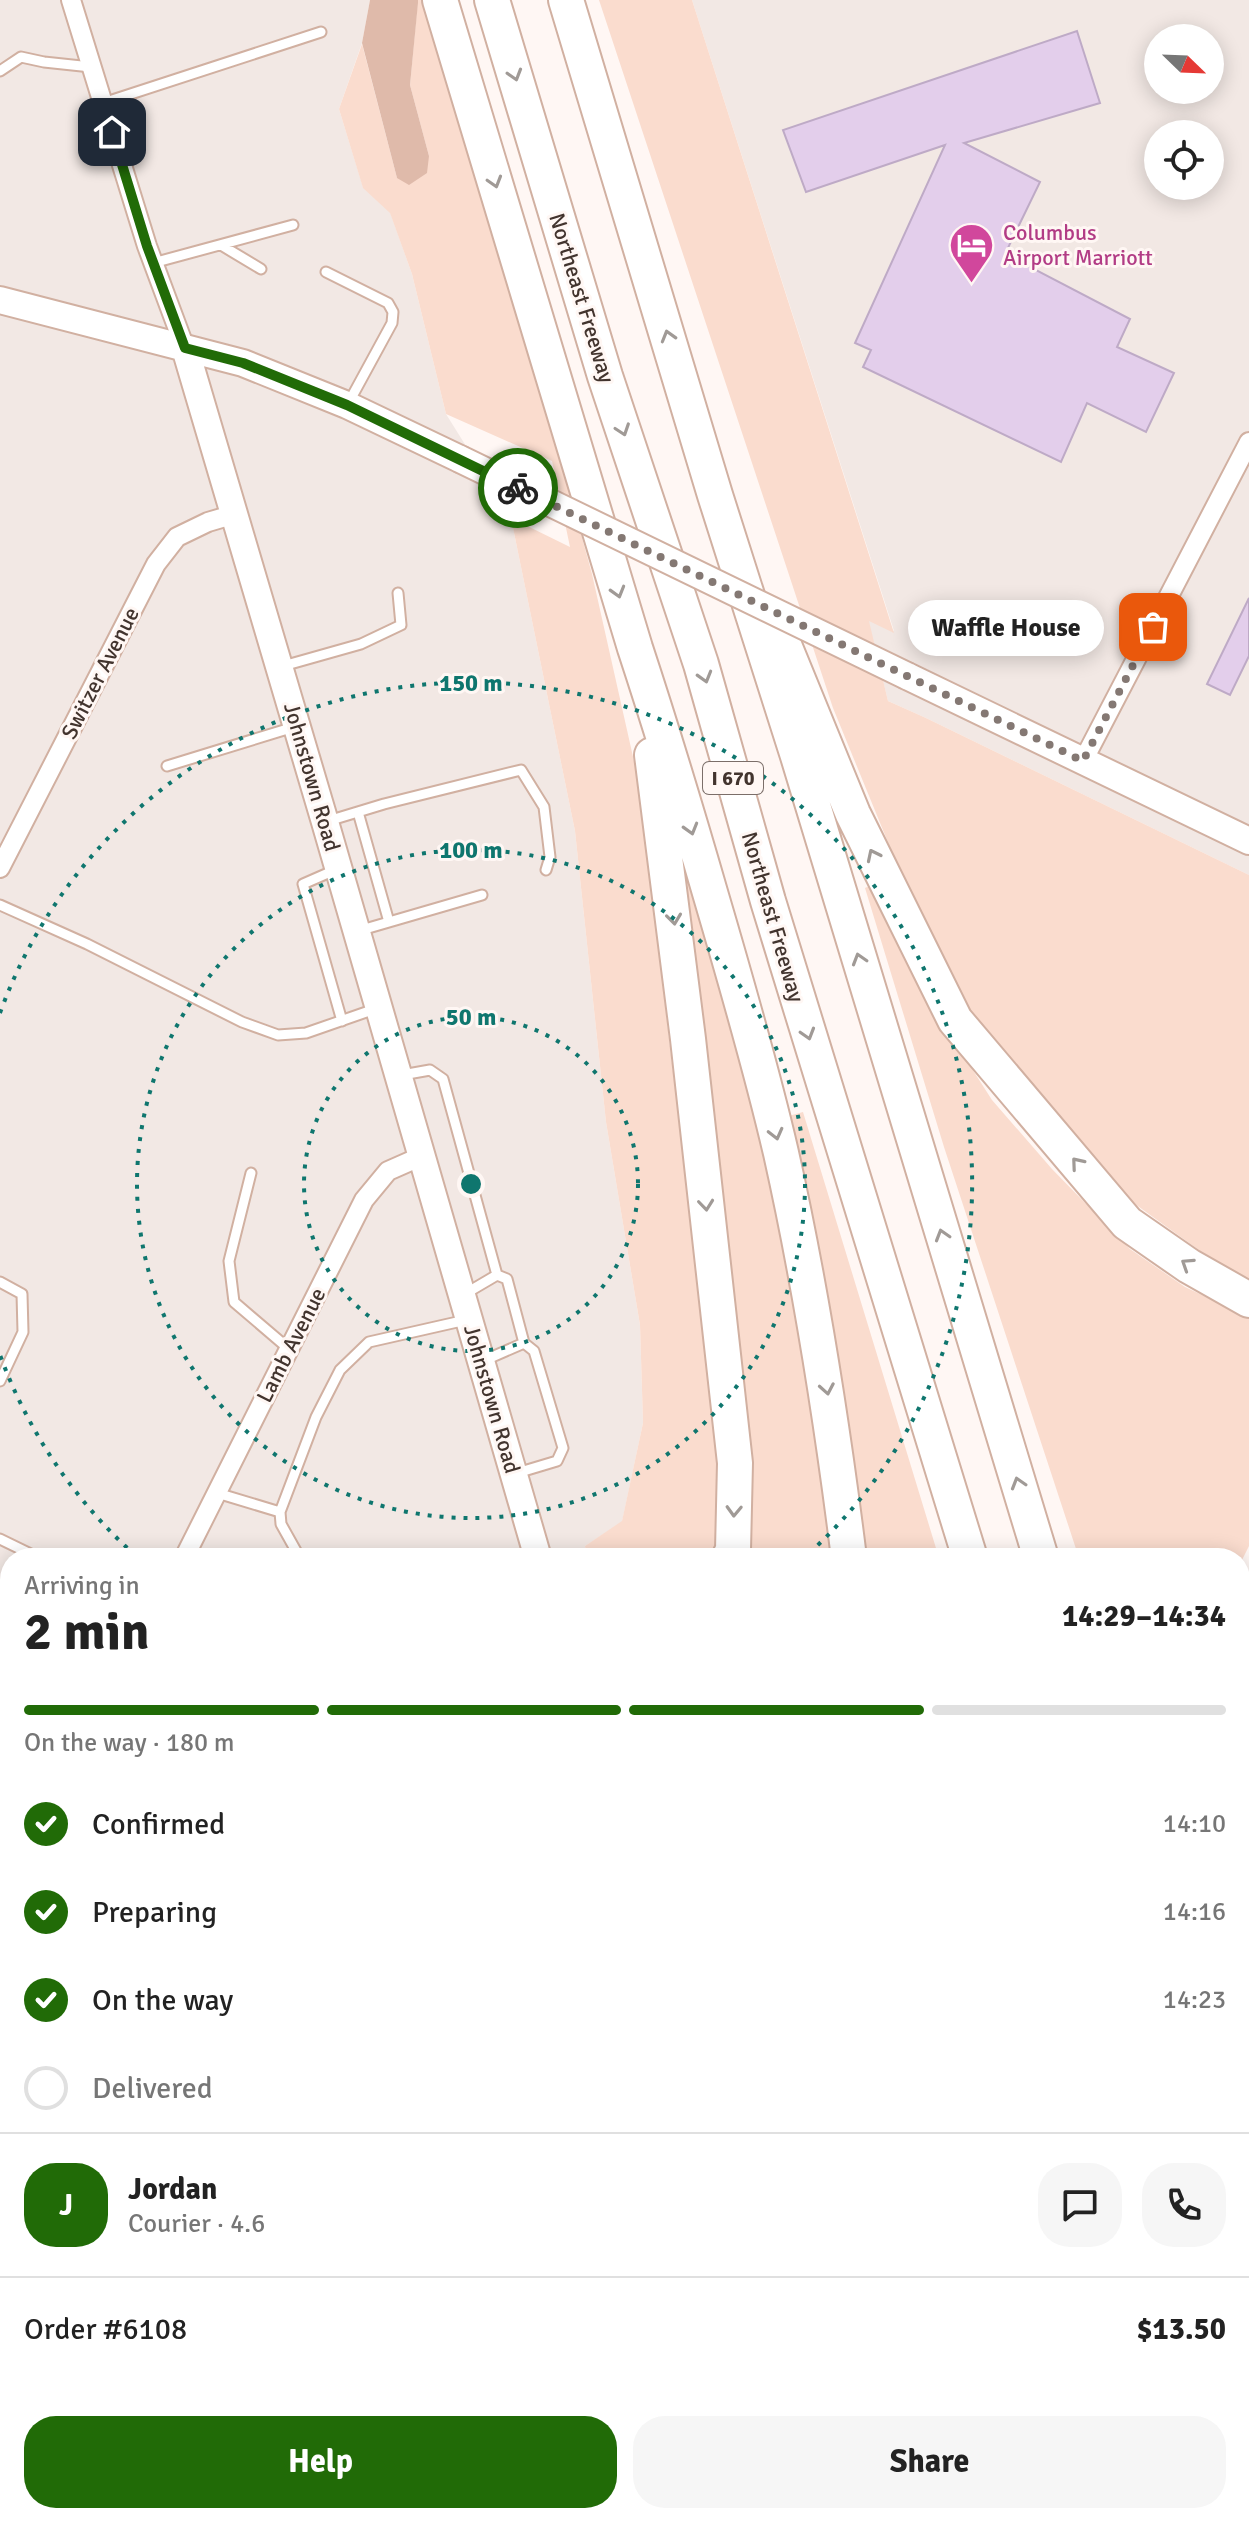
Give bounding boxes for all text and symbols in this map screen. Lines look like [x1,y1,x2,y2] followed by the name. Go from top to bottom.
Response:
[1144,24,1224,104] north arrow
[1144,24,1224,200] map controls
[506,67,522,81] one-way arrow
[78,98,146,166] pin
[90,110,134,154] icon: home
[1144,120,1224,200] button: locate
[486,174,502,188] one-way arrow
[543,210,621,387] street label: Northeast Freeway
[1003,219,1153,271] place label: Columbus Airport Marriott
[948,221,996,284] hotel icon: Columbus Airport Marriott
[661,329,677,343] one-way arrow
[614,423,630,437] one-way arrow
[478,448,558,528] courier
[496,466,540,510] icon: bike
[609,584,625,598] one-way arrow
[1119,593,1187,661] pin
[909,599,1105,655] callout: Waffle House
[55,603,145,743] street label: Switzer Avenue
[1131,605,1175,649] icon: bag
[931,612,1081,644] text: Waffle House
[439,668,503,698] text: 150 m
[695,670,712,684] one-way arrow
[278,700,346,854] street label: Johnstown Road
[703,762,763,794] road number: I 670
[682,822,698,836] one-way arrow
[736,829,810,1006] street label: Northeast Freeway
[439,835,503,865] text: 100 m
[867,849,883,863] one-way arrow
[665,912,682,926] one-way arrow
[852,953,868,966] one-way arrow
[446,1002,496,1032] text: 50 m
[799,1027,815,1041] one-way arrow
[766,1126,783,1140] one-way arrow
[1072,1158,1087,1172] one-way arrow
[457,1170,485,1198] centre of rings
[698,1199,715,1212] one-way arrow
[935,1228,951,1242] one-way arrow
[1181,1258,1195,1273] one-way arrow
[251,1283,331,1407] street label: Lamb Avenue
[458,1322,526,1476] street label: Johnstown Road
[817,1382,834,1396] one-way arrow
[1011,1477,1027,1491] one-way arrow
[725,1505,743,1518] one-way arrow
[24,1570,140,1602] text: Arriving in
[1062,1598,1226,1635] text: 14:29–14:34
[24,1600,150,1664] text: 2 min
[24,1727,234,1759] text: On the way · 180 m
[24,1802,68,1846] icon: check
[92,1806,225,1843] text: Confirmed
[1163,1808,1226,1840] text: 14:10
[24,1890,68,1934] icon: check
[92,1894,217,1931] text: Preparing
[1163,1896,1226,1928] text: 14:16
[24,1978,68,2022] icon: check
[92,1982,233,2019] text: On the way
[1163,1984,1226,2016] text: 14:23
[92,2070,213,2107] text: Delivered
[1038,2163,1122,2247] button: chat
[1142,2163,1226,2247] button: phone
[128,2171,217,2208] text: Jordan
[59,2187,73,2224] text: J
[128,2208,265,2240] text: Courier · 4.6
[24,2311,187,2348] text: Order #6108
[1136,2311,1226,2348] text: $13.50
[24,2416,617,2508] button: Help
[633,2416,1226,2508] button: Share

